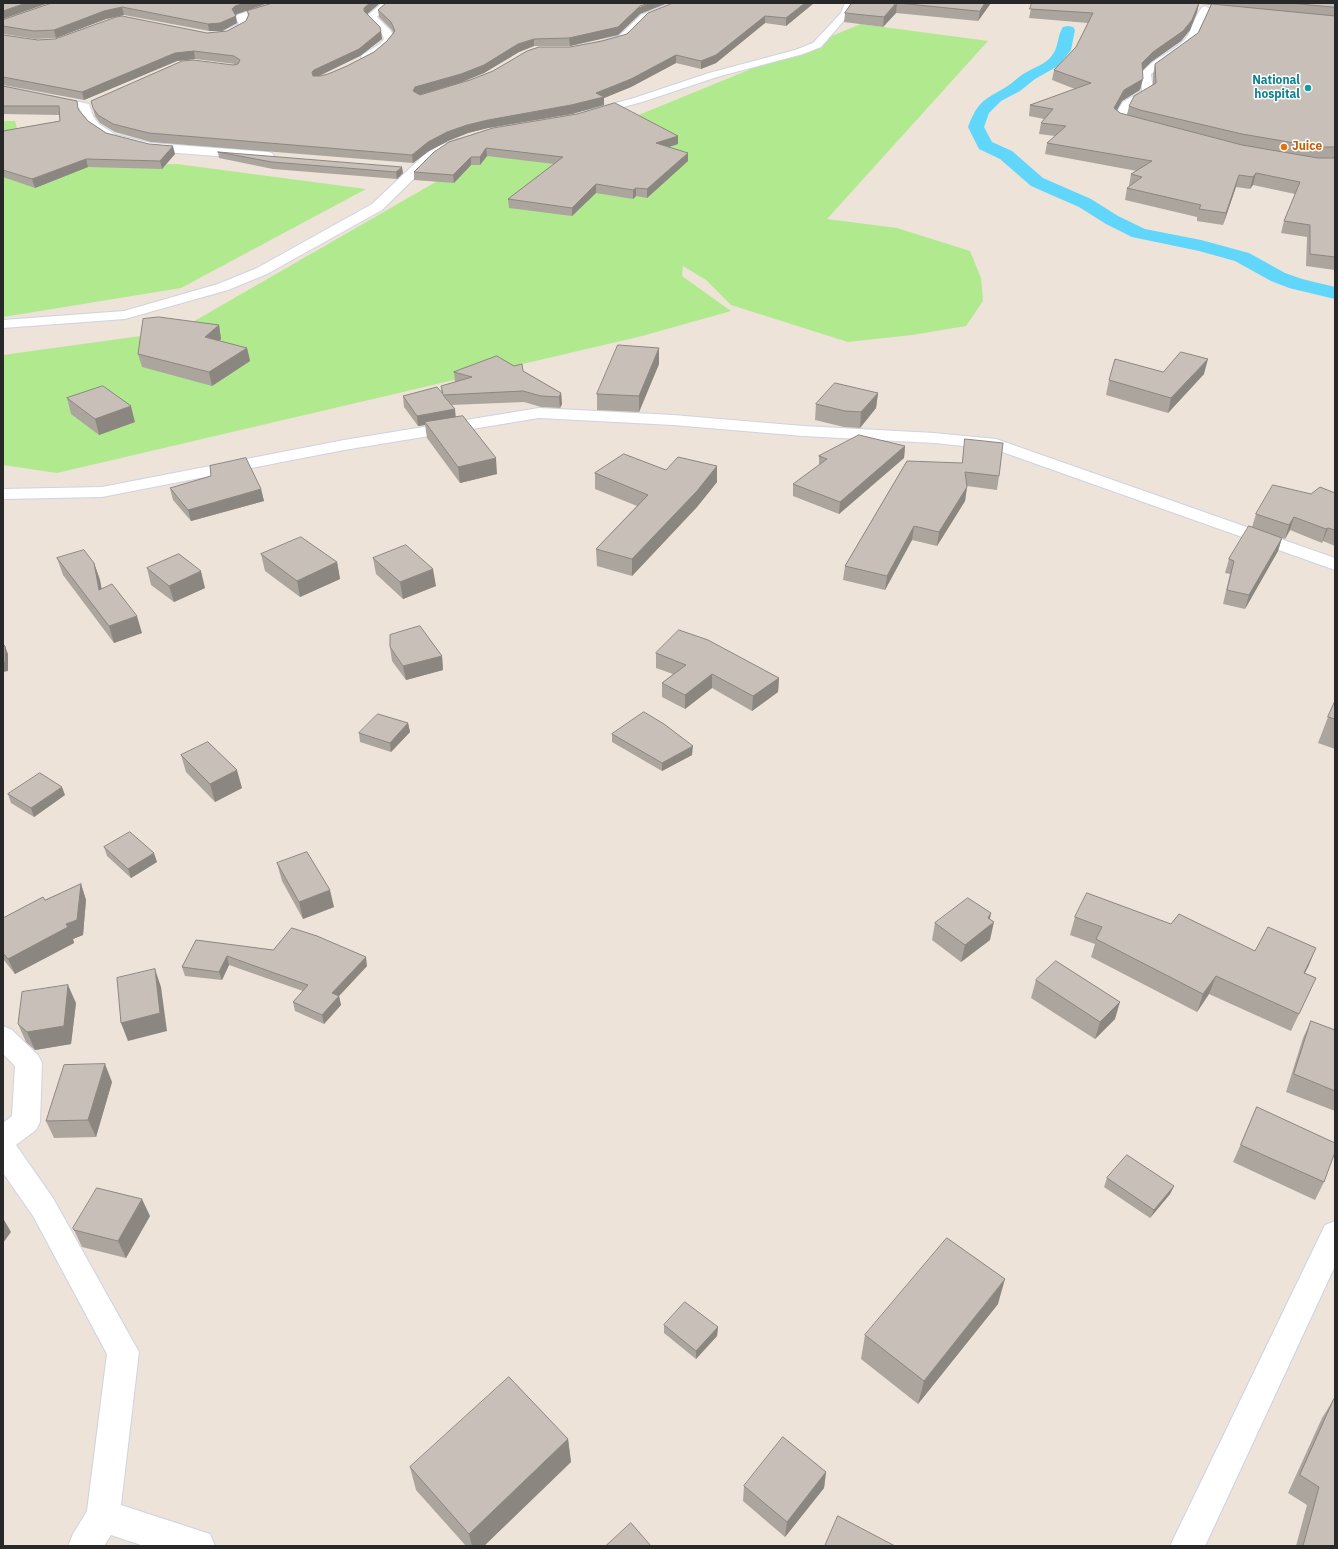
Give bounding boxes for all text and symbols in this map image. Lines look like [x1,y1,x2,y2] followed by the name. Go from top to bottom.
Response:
[1252,74,1300,102] place label: National hospital
[1303,83,1313,93] marker: National hospital
[1292,140,1322,154] place label: Juice
[1279,142,1289,152] marker: Juice

